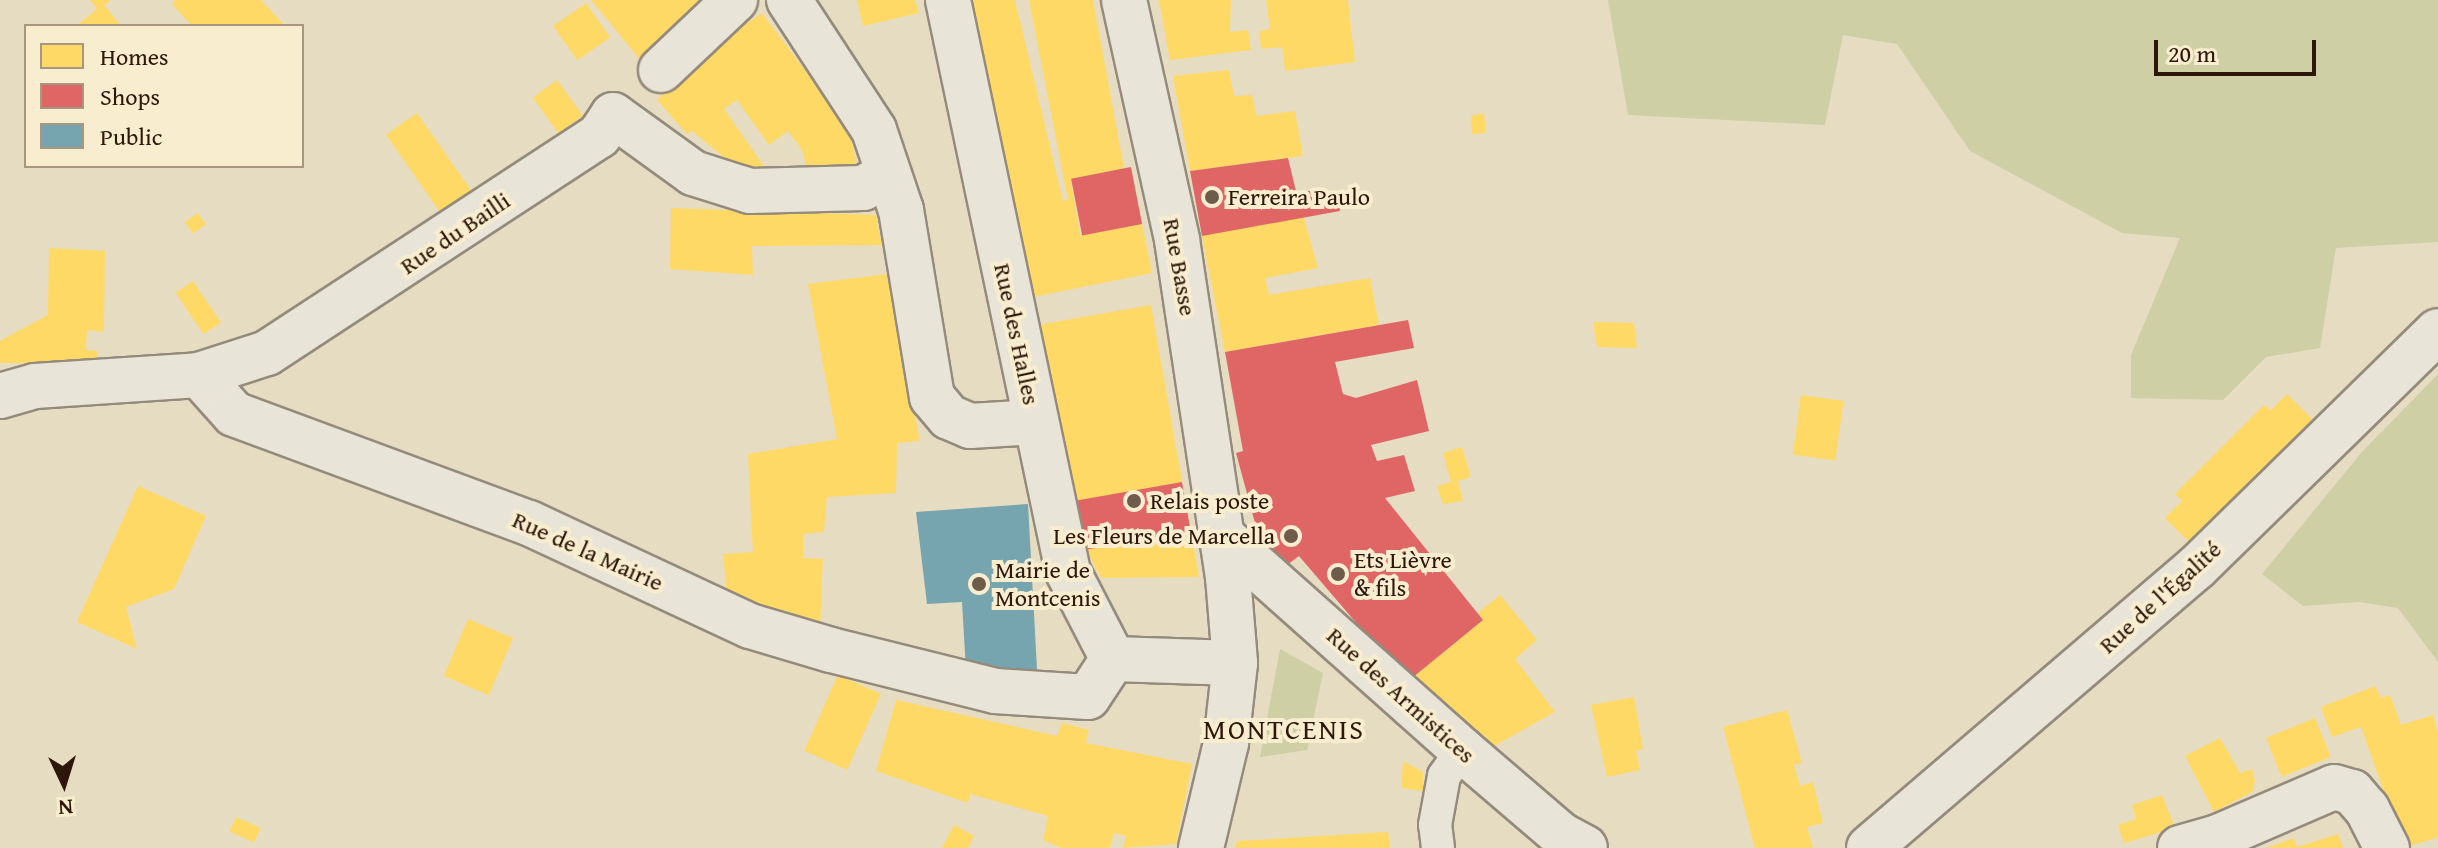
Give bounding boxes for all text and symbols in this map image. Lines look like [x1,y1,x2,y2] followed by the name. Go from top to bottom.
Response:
[24,24,304,168] legend
[2158,24,2320,74] scale bar
[2168,36,2216,71] text: 20 m
[100,39,169,74] text: Homes
[100,79,160,114] text: Shops
[100,119,162,154] text: Public
[1228,183,1370,211] place label: Ferreira Paulo
[395,186,515,280] street label: Rue du Bailli
[1203,188,1221,206] marker: Ferreira Paulo
[1157,216,1203,318] street label: Rue Basse
[988,261,1046,407] street label: Rue des Halles
[1150,487,1269,515] place label: Relais poste
[1125,492,1143,510] marker: Relais poste
[508,505,668,597] street label: Rue de la Mairie
[1053,522,1275,550] place label: Les Fleurs de Marcella
[1282,527,1300,545] marker: Les Fleurs de Marcella
[2093,535,2227,659] street label: Rue de l'Égalité
[1354,546,1452,602] place label: Ets Lièvre & fils
[995,556,1101,612] place label: Mairie de Montcenis
[1329,565,1347,583] marker: Ets Lièvre & fils
[970,575,988,593] marker: Mairie de Montcenis
[1321,621,1481,769] street label: Rue des Armistices
[1203,712,1365,746] district label: MONTCENIS
[24,744,104,824] north arrow
[57,791,74,824] text: N

